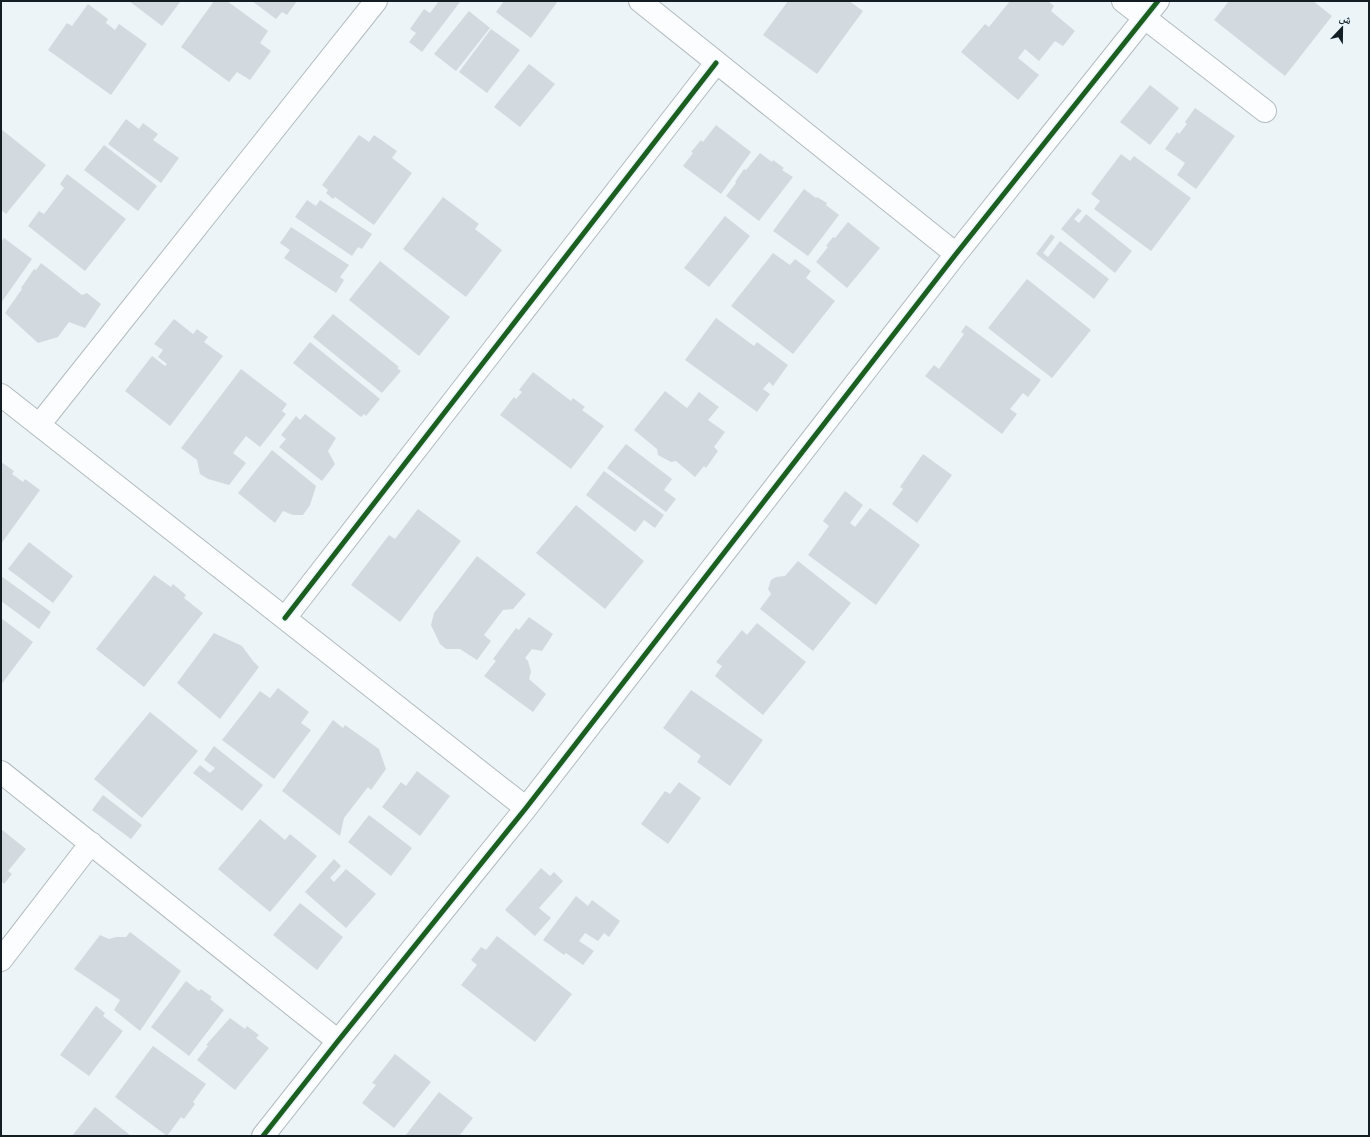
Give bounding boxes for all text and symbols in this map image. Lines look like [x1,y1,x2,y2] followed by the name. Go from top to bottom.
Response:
[1322,8,1362,48] north arrow
[1337,9,1354,28] text: ش

